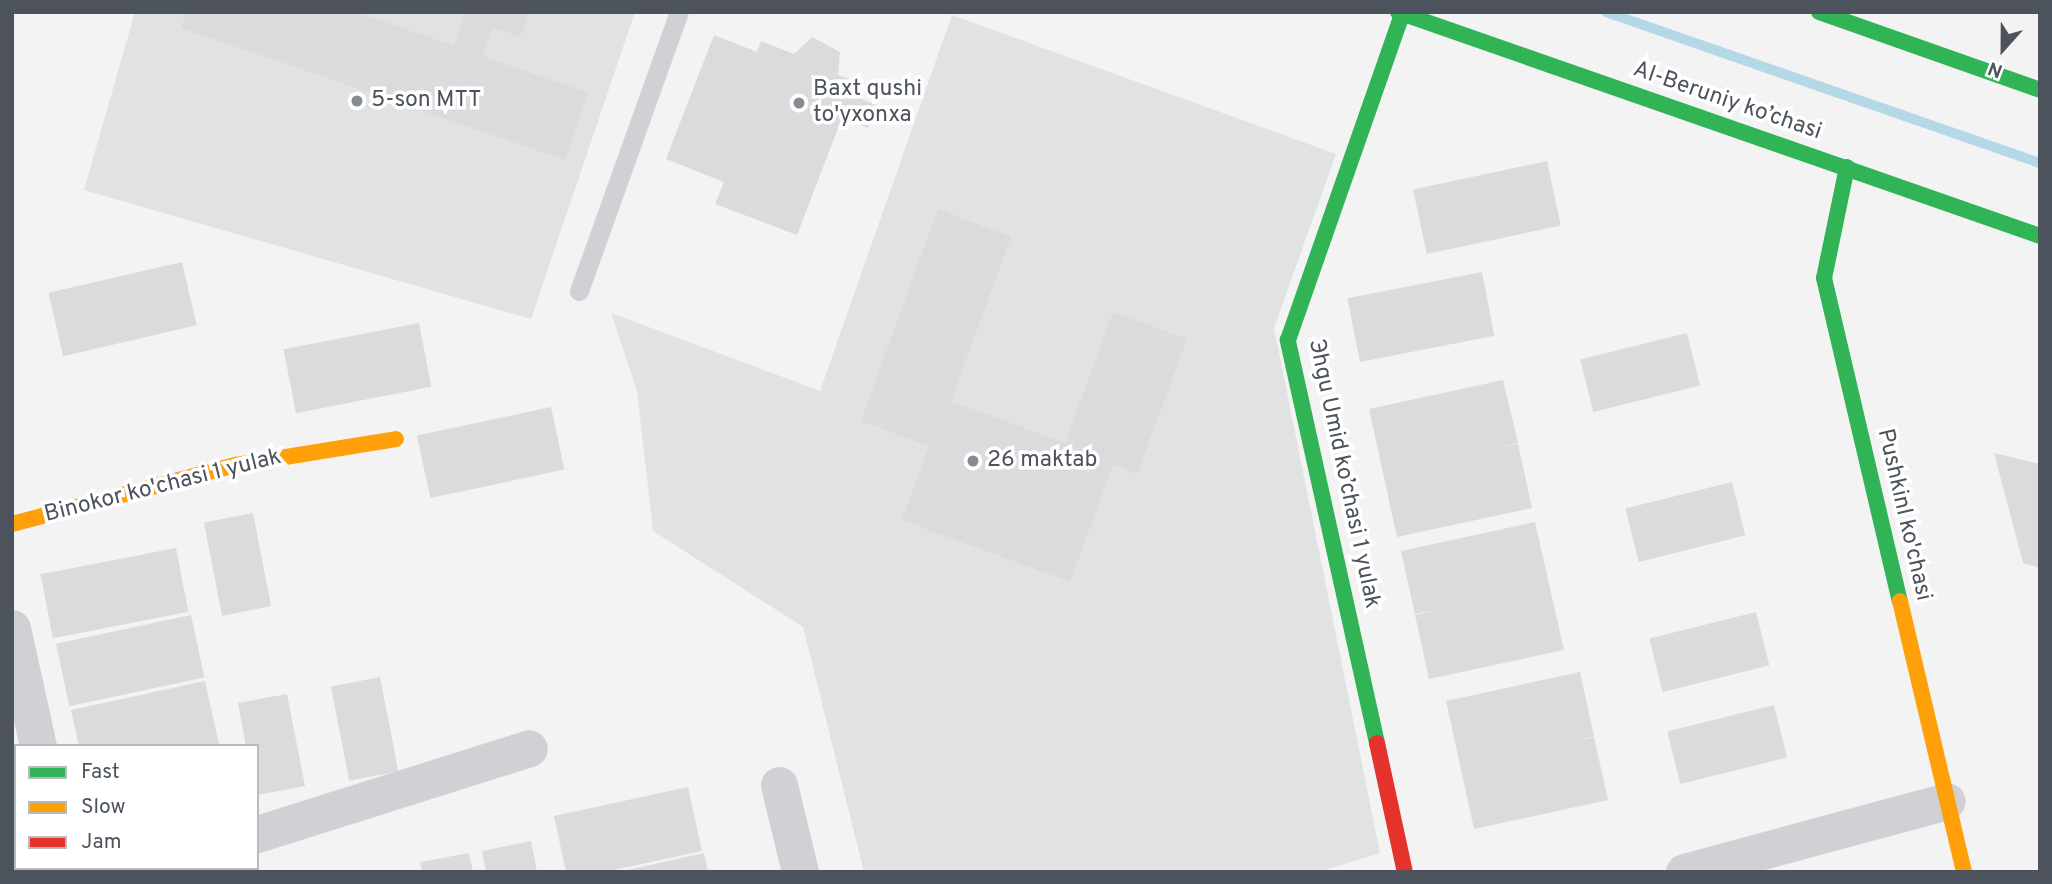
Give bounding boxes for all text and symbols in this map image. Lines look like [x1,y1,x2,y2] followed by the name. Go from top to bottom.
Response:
[1968,14,2038,84] north arrow
[1985,55,2006,82] text: N
[1629,57,1825,147] street label: Al-Beruniy ko’chasi
[813,76,922,130] place label: Baxt qushi to'yxonxa
[371,87,481,115] place label: 5-son MTT
[349,93,365,109] marker: 5-son MTT
[791,95,807,111] marker: Baxt qushi to'yxonxa
[1301,337,1385,611] street label: Эhgu Umid ko’chasi 1 yulak
[1870,426,1936,604] street label: Pushkinl ko'chasi
[42,444,284,530] street label: Binokor ko'chasi 1 yulak
[987,447,1097,475] place label: 26 maktab
[965,453,981,469] marker: 26 maktab
[14,744,259,870] legend
[81,759,120,786] text: Fast
[81,794,126,821] text: Slow
[81,829,122,856] text: Jam

